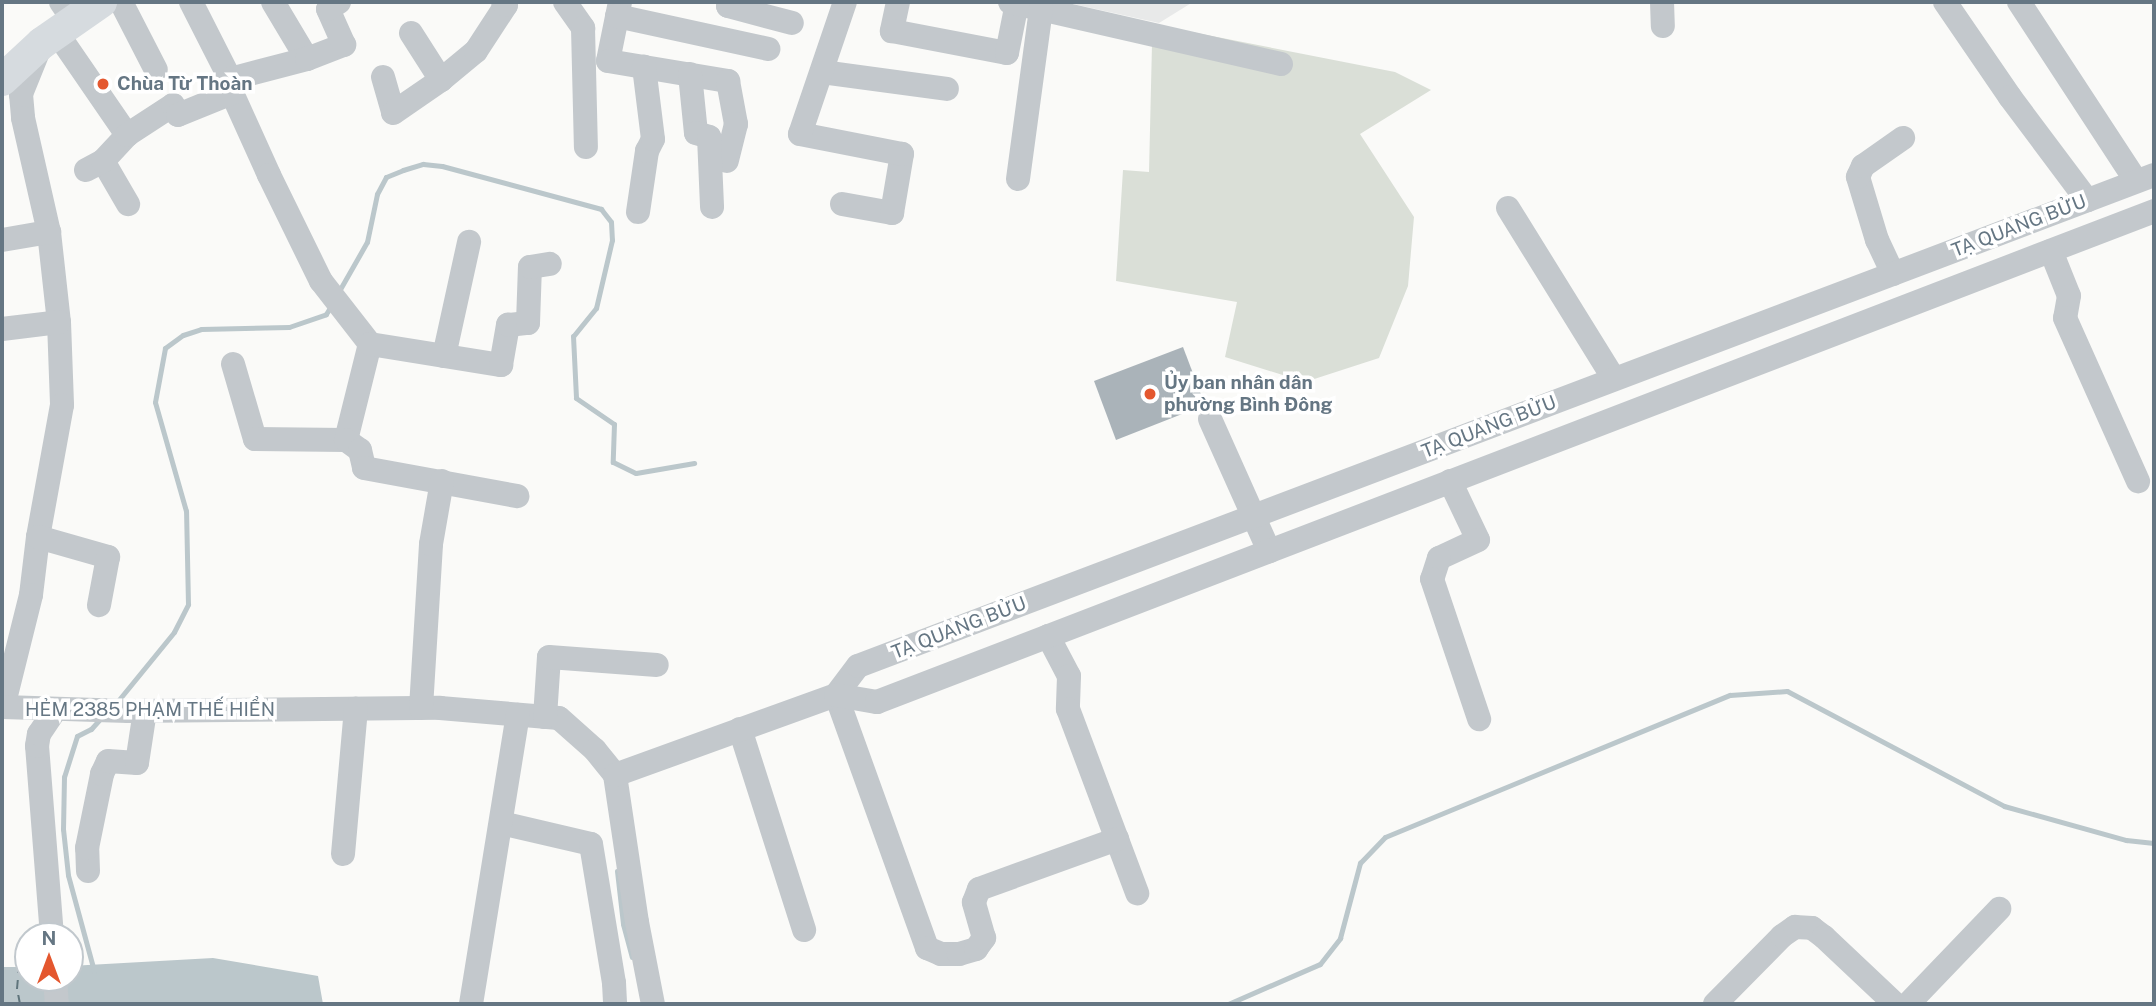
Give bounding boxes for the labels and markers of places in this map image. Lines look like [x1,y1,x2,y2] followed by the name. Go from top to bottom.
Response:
[117,73,252,95] place label: Chùa Từ Thoàn
[95,76,111,92] marker: Chùa Từ Thoàn
[1164,372,1332,416] place label: Ủy ban nhân dân phường Bình Đông
[1142,386,1158,402] marker: Ủy ban nhân dân phường Bình Đông

